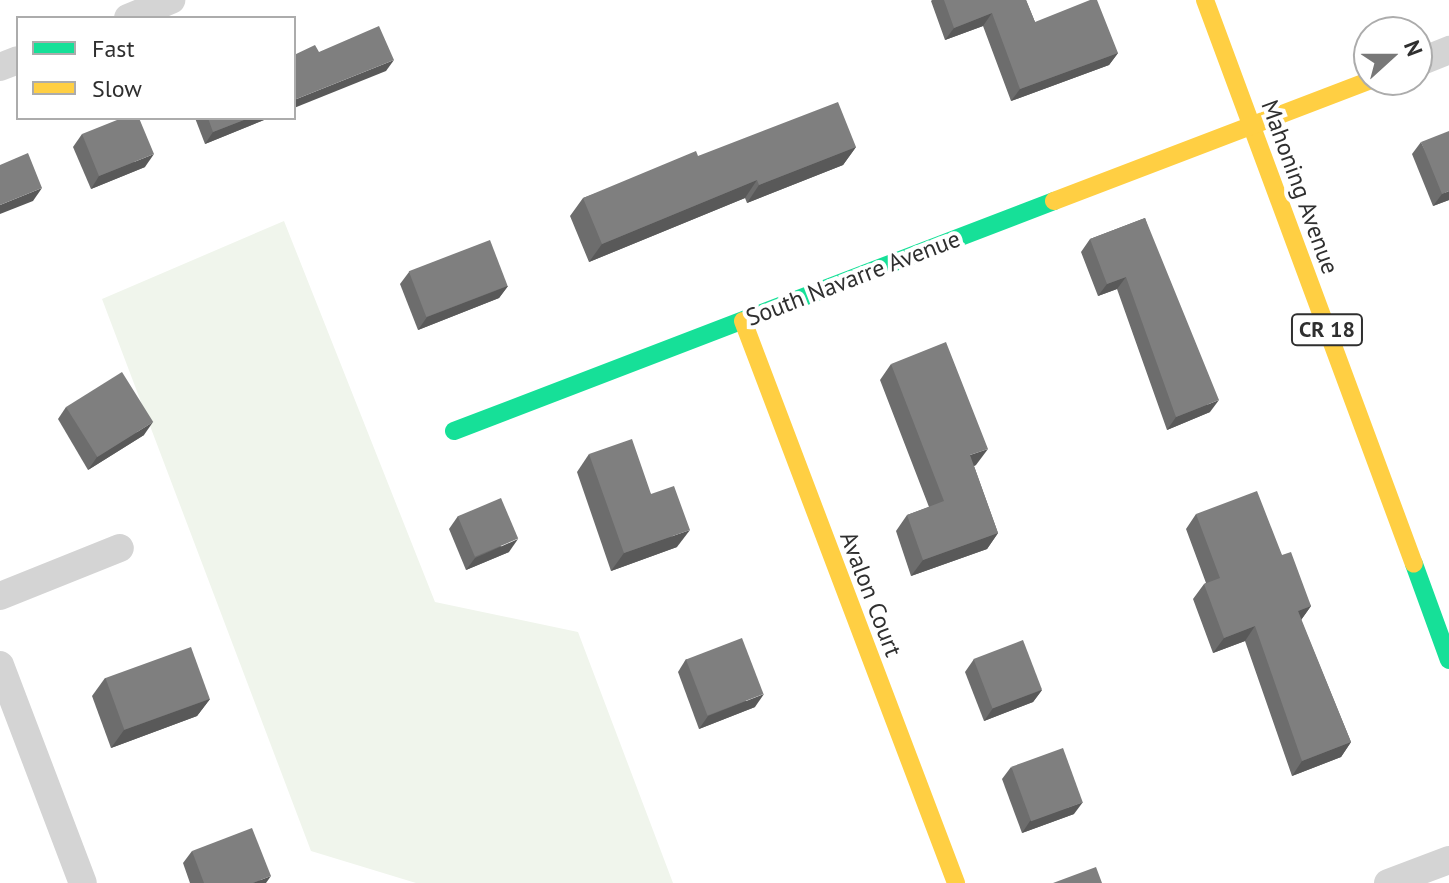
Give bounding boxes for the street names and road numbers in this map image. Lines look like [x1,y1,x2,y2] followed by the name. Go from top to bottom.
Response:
[1255,96,1345,278] street label: Mahoning Avenue
[742,224,964,332] street label: South Navarre Avenue
[1289,312,1365,348] road number: CR 18
[834,527,908,661] street label: Avalon Court

